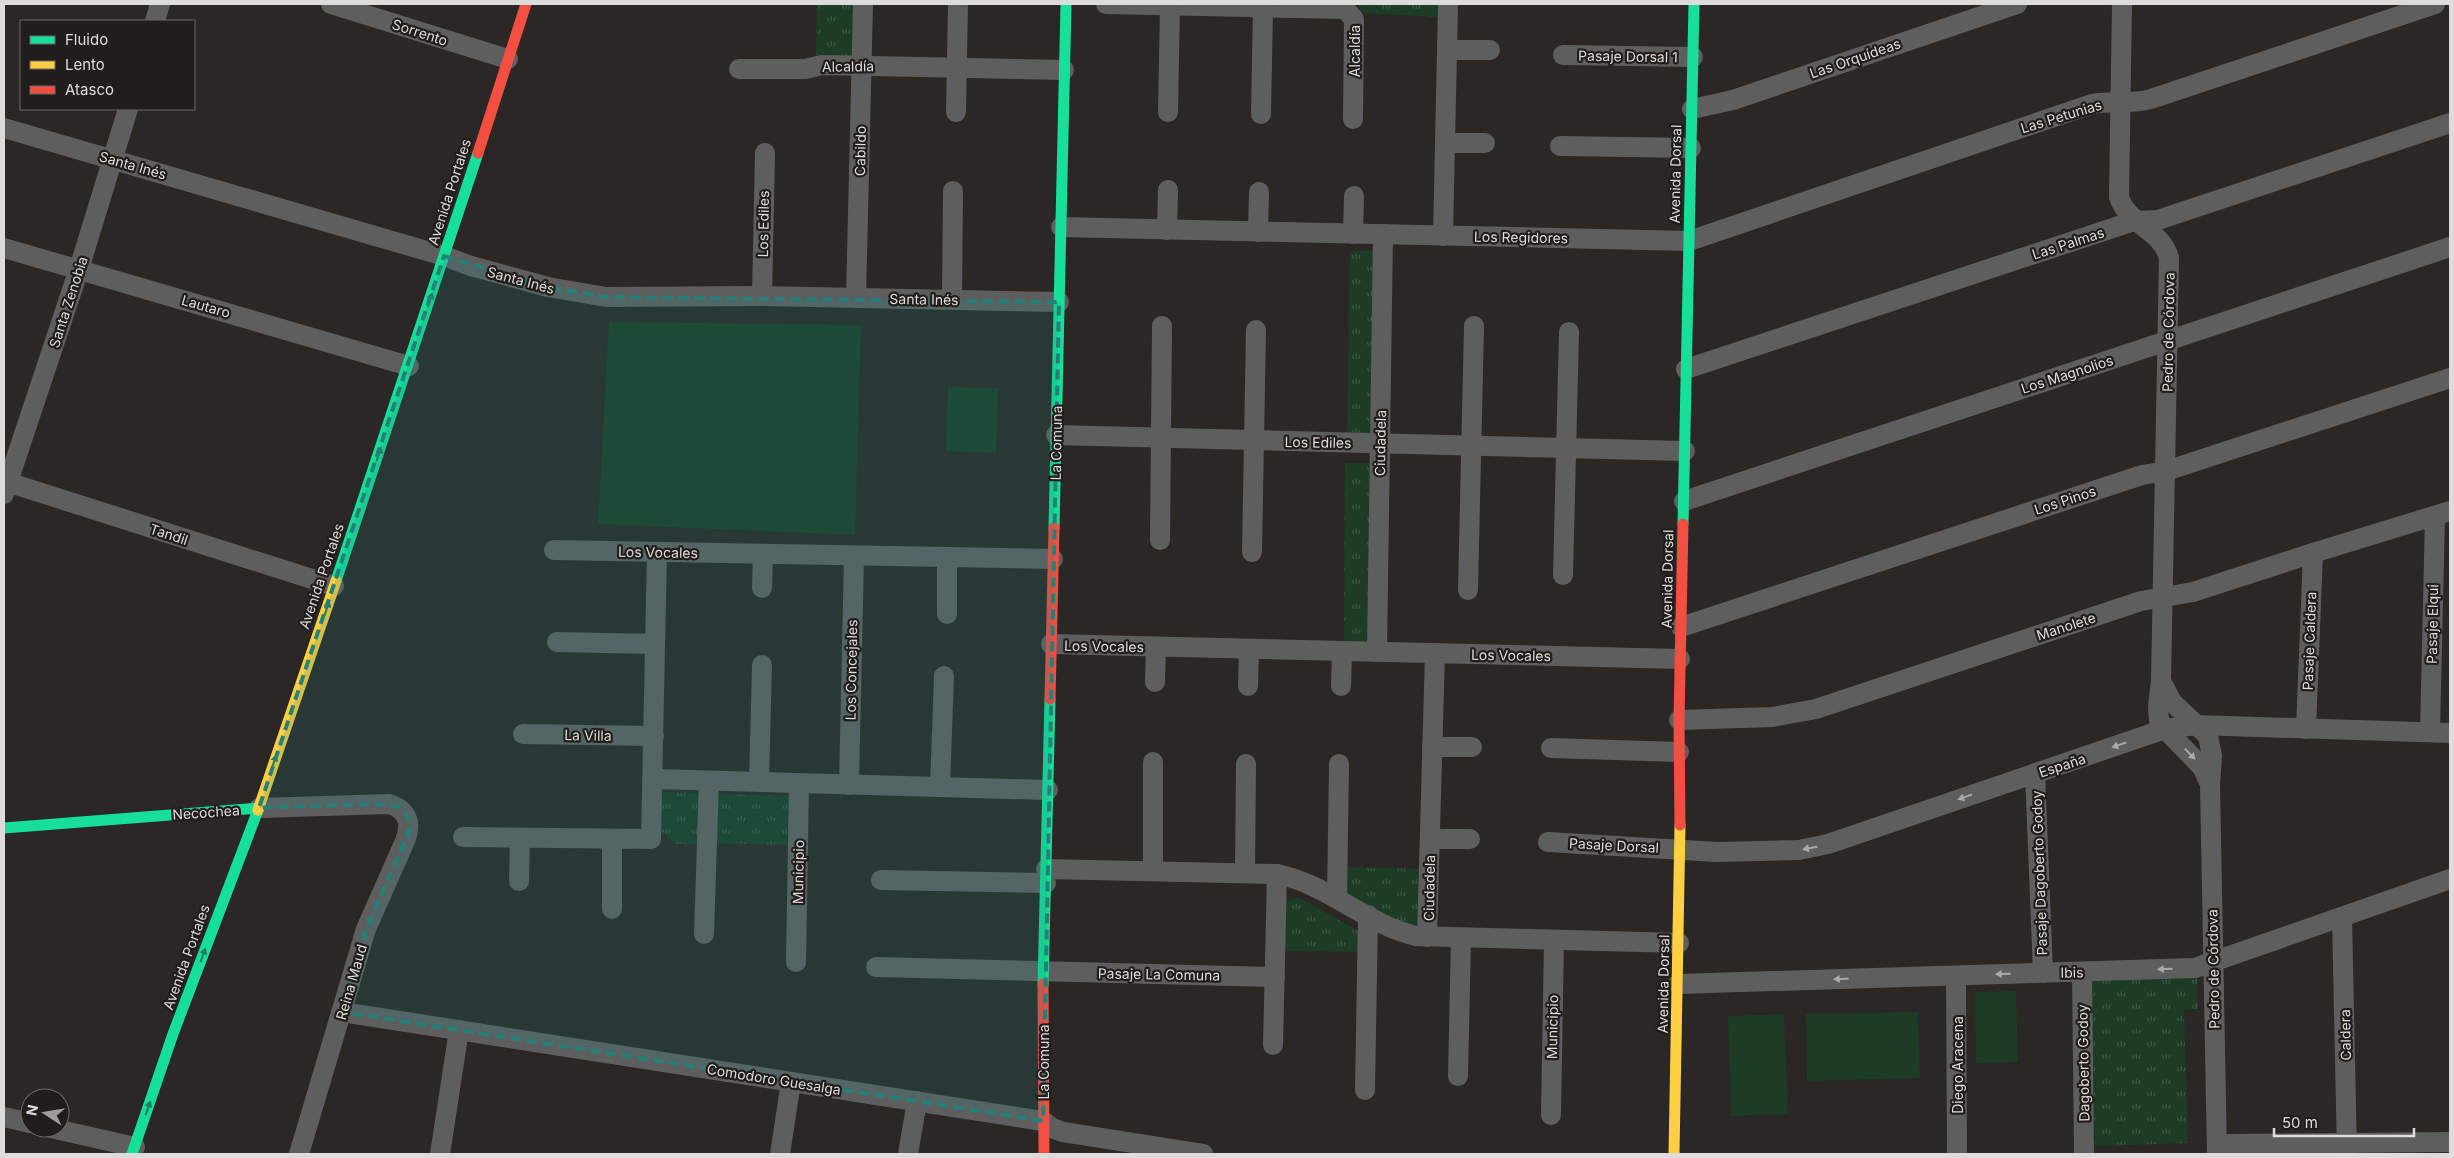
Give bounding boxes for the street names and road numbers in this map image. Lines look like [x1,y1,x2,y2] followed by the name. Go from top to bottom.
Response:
[390,15,450,49] street label: Sorrento
[1346,25,1363,77] street label: Alcaldía
[1807,34,1903,82] street label: Las Orquídeas
[1578,47,1678,65] street label: Pasaje Dorsal 1
[822,57,874,75] street label: Alcaldía
[2018,96,2104,136] street label: Las Petunias
[1666,124,1684,224] street label: Avenida Dorsal
[851,126,869,176] street label: Cabildo
[424,137,474,247] street label: Avenida Portales
[97,147,169,183] street label: Santa Inés
[754,190,772,258] street label: Los Ediles
[2030,223,2106,263] street label: Las Palmas
[1474,228,1568,246] street label: Los Regidores
[45,254,91,350] street label: Santa Zenobia
[485,263,557,297] street label: Santa Inés
[2158,272,2178,392] street label: Pedro de Córdova
[889,290,959,308] street label: Santa Inés
[180,291,232,321] street label: Lautaro
[2019,351,2115,397] street label: Los Magnolios
[1047,405,1065,481] street label: La Comuna
[1371,410,1389,476] street label: Ciudadela
[1284,433,1352,451] street label: Los Ediles
[2032,482,2098,518] street label: Los Pinos
[148,520,190,548] street label: Tandil
[295,521,347,631] street label: Avenida Portales
[1658,529,1676,629] street label: Avenida Dorsal
[618,543,698,561] street label: Los Vocales
[2423,584,2441,664] street label: Pasaje Elqui
[2299,591,2319,691] street label: Pasaje Caldera
[2034,608,2098,644] street label: Manolete
[842,619,860,721] street label: Los Concejales
[1064,637,1144,655] street label: Los Vocales
[1471,646,1551,664] street label: Los Vocales
[564,726,612,744] street label: La Villa
[2036,749,2088,781] street label: España
[2028,790,2050,956] street label: Pasaje Dagoberto Godoy
[172,801,240,823] street label: Necochea
[1569,834,1659,856] street label: Pasaje Dorsal
[789,840,807,904] street label: Municipio
[1420,855,1438,921] street label: Ciudadela
[159,902,213,1012] street label: Avenida Portales
[2203,909,2223,1029] street label: Pedro de Córdova
[1654,934,1672,1034] street label: Avenida Dorsal
[332,942,370,1022] street label: Reina Maud
[2060,963,2084,981] street label: Ibis
[1098,964,1220,984] street label: Pasaje La Comuna
[1543,995,1561,1059] street label: Municipio
[2073,1004,2093,1122] street label: Dagoberto Godoy
[2336,1009,2354,1061] street label: Caldera
[1949,1016,1966,1114] street label: Diego Aracena
[1035,1024,1052,1100] street label: La Comuna
[706,1060,842,1098] street label: Comodoro Guesalga

